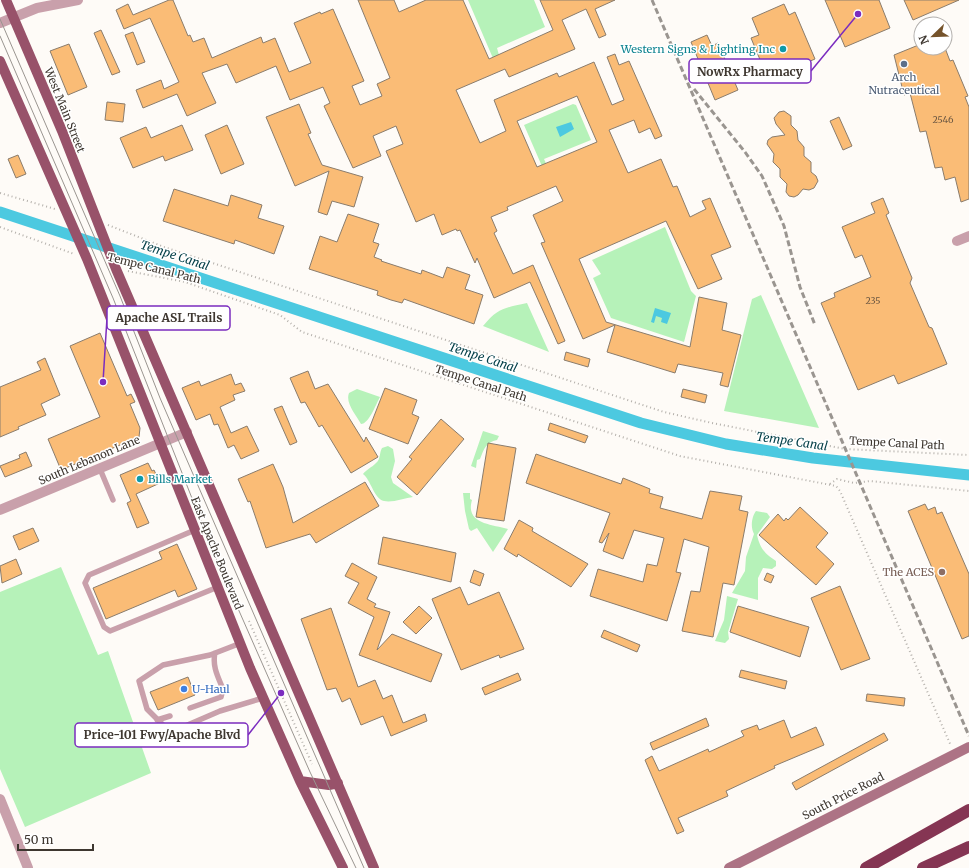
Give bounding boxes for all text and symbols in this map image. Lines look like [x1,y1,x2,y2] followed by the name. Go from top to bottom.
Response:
[913,16,953,56] north arrow
[916,33,932,47] text: N
[620,42,775,56] place label: Western Signs & Lighting Inc
[778,44,788,54] marker: Western Signs & Lighting Inc
[689,59,811,83] callout: NowRx Pharmacy
[899,59,909,69] marker: Arch Nutraceutical
[697,64,804,79] text: NowRx Pharmacy
[41,65,89,155] street label: West Main Street
[868,70,940,97] place label: Arch Nutraceutical
[932,114,954,125] house number: 2546
[139,237,212,273] water label: Tempe Canal
[106,250,203,287] street label: Tempe Canal Path
[866,295,880,306] house number: 235
[107,306,230,330] callout: Apache ASL Trails
[115,310,222,325] text: Apache ASL Trails
[447,339,520,375] water label: Tempe Canal
[433,362,529,405] street label: Tempe Canal Path
[755,429,829,453] water label: Tempe Canal
[36,432,142,488] street label: South Lebanon Lane
[849,434,946,453] street label: Tempe Canal Path
[148,472,213,486] place label: Bills Market
[135,474,145,484] marker: Bills Market
[188,495,246,612] street label: East Apache Boulevard
[882,565,934,579] place label: The ACES
[937,567,947,577] marker: The ACES
[192,682,230,696] place label: U-Haul
[179,684,189,694] marker: U-Haul
[75,723,248,747] callout: Price-101 Fwy/Apache Blvd
[84,727,241,742] text: Price-101 Fwy/Apache Blvd
[800,769,887,823] street label: South Price Road
[18,826,93,852] scale bar
[24,832,53,847] text: 50 m

